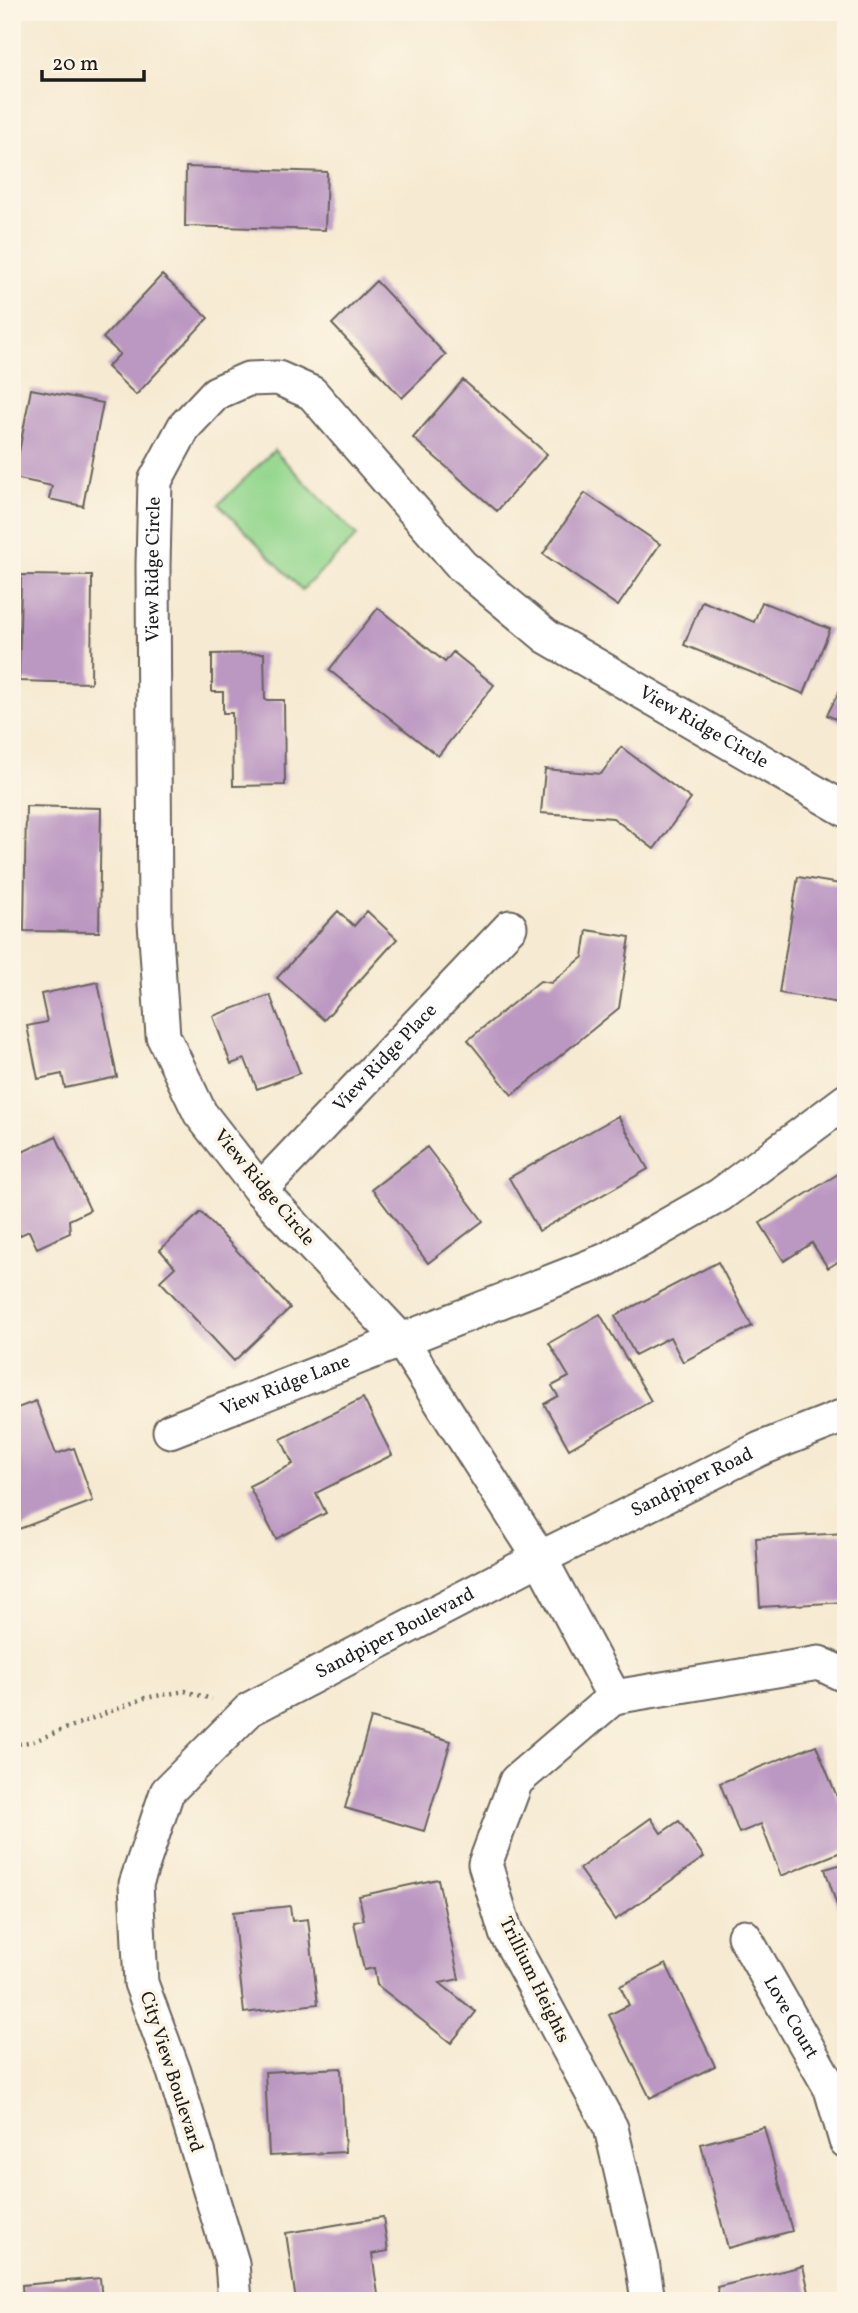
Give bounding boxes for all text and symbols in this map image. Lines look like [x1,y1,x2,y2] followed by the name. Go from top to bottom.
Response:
[42,38,144,82] scale bar
[52,50,98,79] text: 20 m
[140,496,168,642] street label: View Ridge Circle
[634,680,773,775] street label: View Ridge Circle
[328,998,443,1118] street label: View Ridge Place
[207,1124,321,1252] street label: View Ridge Circle
[217,1349,354,1423] street label: View Ridge Lane
[627,1441,758,1524] street label: Sandpiper Road
[311,1581,479,1685] street label: Sandpiper Boulevard
[492,1913,576,2047] street label: Trillium Heights
[757,1972,824,2064] street label: Love Court
[133,1988,209,2156] street label: City View Boulevard

